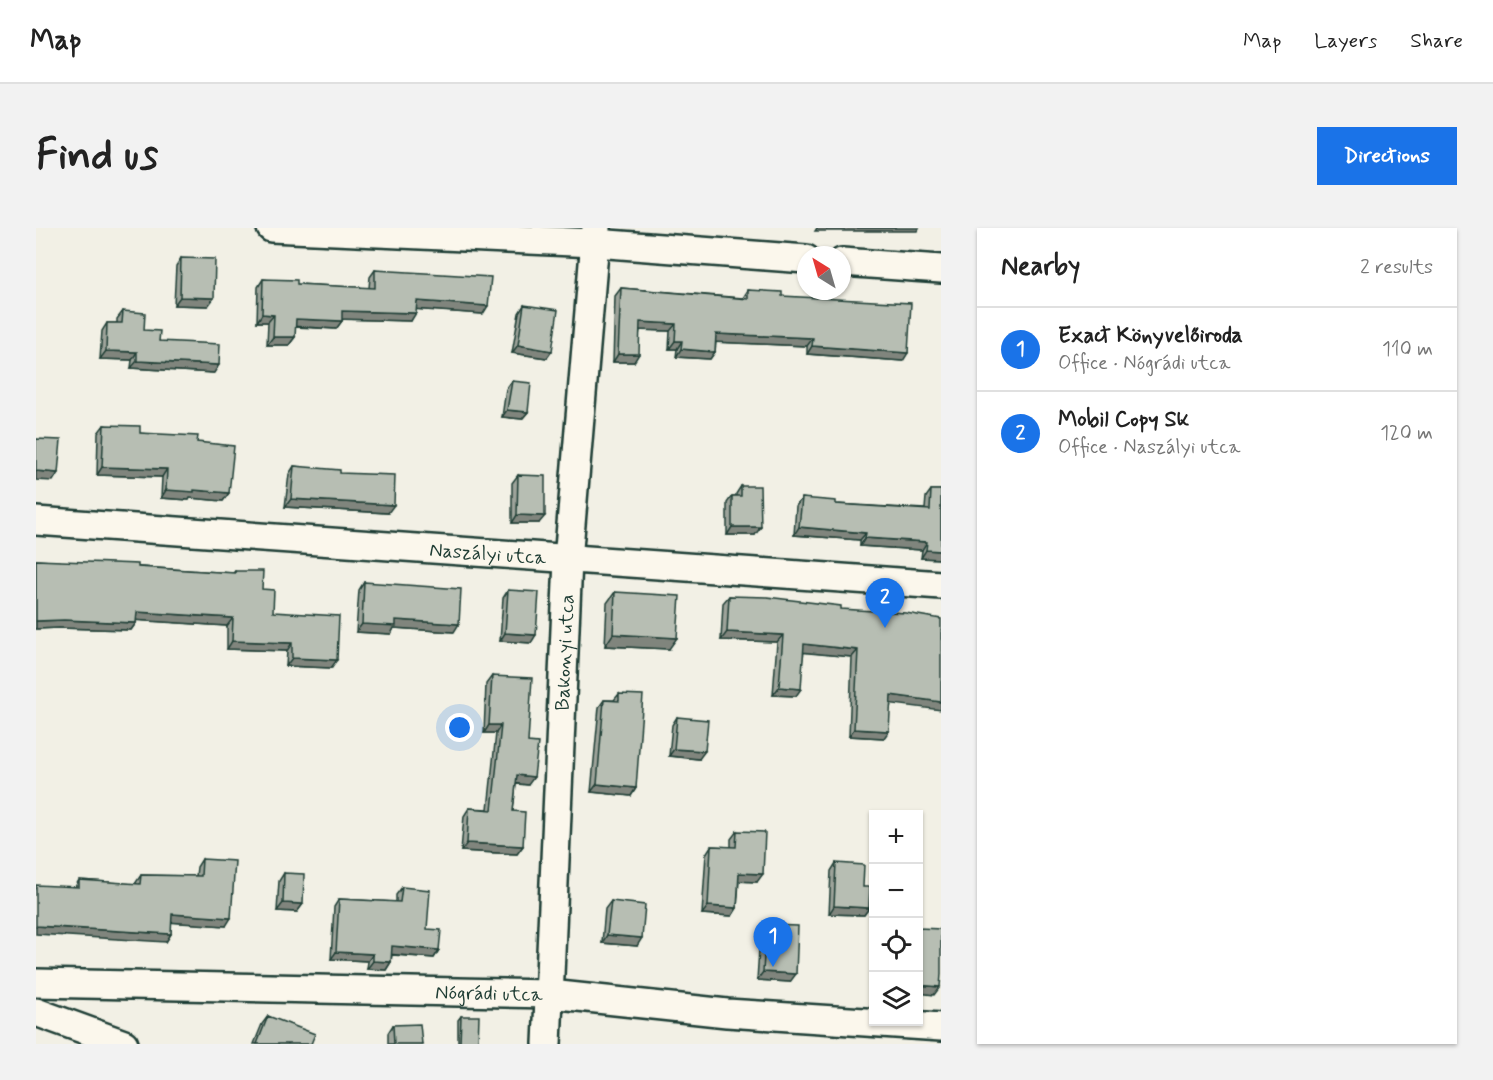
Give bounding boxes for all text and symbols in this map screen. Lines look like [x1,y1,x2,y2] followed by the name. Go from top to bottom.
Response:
[30,23,81,60] text: Map
[1243,27,1281,55] text: Map
[1314,27,1377,55] text: Layers
[1410,27,1463,55] text: Share
[1317,127,1457,185] button: Directions
[36,129,158,184] text: Find us
[797,246,851,300] north arrow
[1001,250,1080,284] text: Nearby
[1360,254,1433,281] text: 2 results
[1058,322,1243,350] text: Exact Könyvelőiroda
[1016,336,1025,363] text: 1
[1382,336,1433,363] text: 110 m
[1058,350,1231,377] text: Office · Nógrádi utca
[1058,406,1189,434] text: Mobil Copy Sk
[1016,420,1025,447] text: 2
[1380,420,1433,447] text: 120 m
[1058,434,1240,461] text: Office · Naszályi utca
[428,537,548,572] street label: Naszályi utca
[866,578,904,628] pin: 2
[549,594,582,711] street label: Bakonyi utca
[445,713,474,742] your location
[869,810,923,1026] map controls
[869,810,923,864] button: +
[869,864,923,918] button: −
[754,918,792,967] pin: 1
[869,918,923,972] button: locate
[869,972,923,1026] button: layers
[435,980,544,1009] street label: Nógrádi utca

